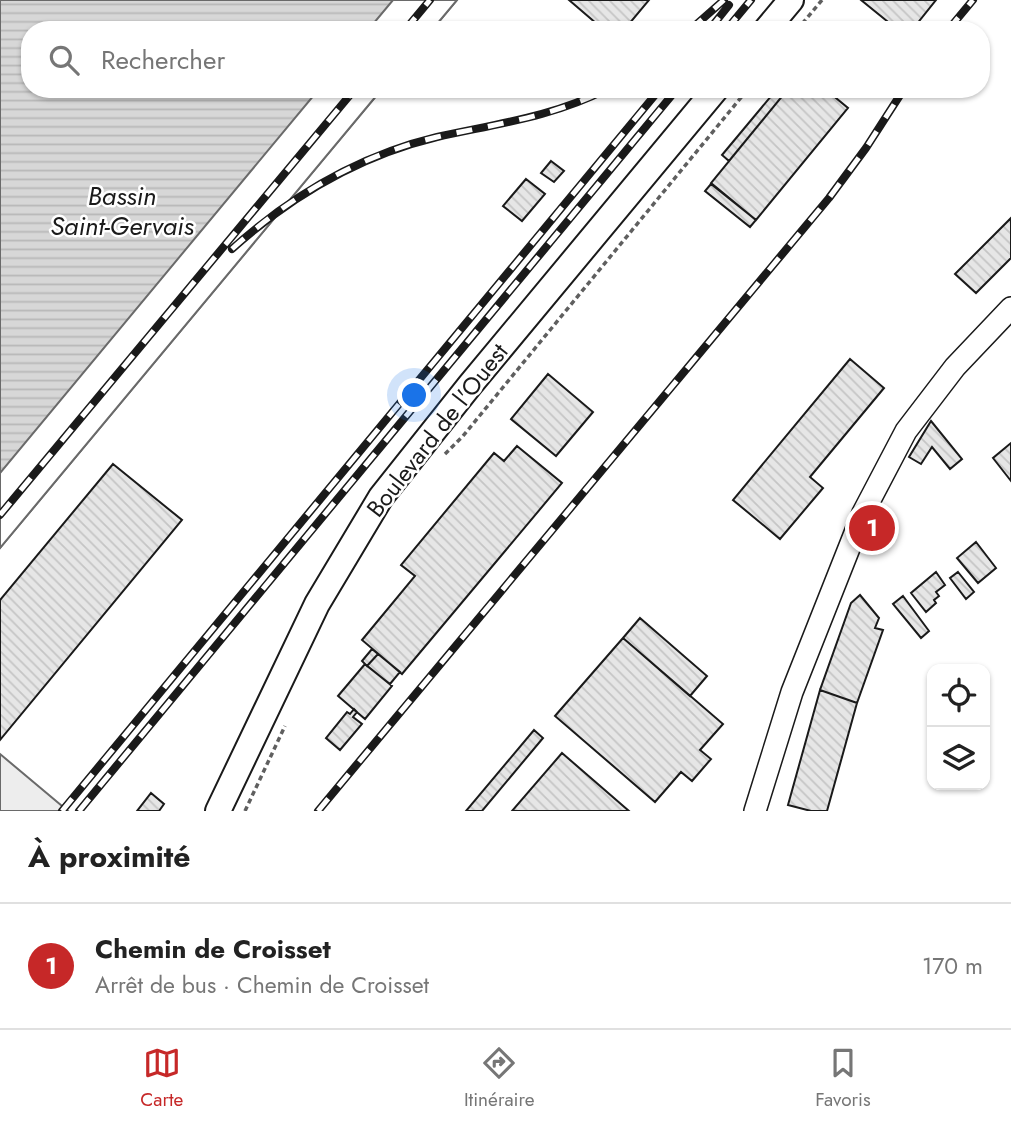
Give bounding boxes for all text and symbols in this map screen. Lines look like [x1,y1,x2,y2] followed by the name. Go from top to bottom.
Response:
[21,21,990,98] search box
[45,41,83,79] icon: search
[101,41,225,79] text: Rechercher
[50,177,195,245] water label: Bassin Saint-Gervais
[358,335,516,524] street label: Boulevard de l'Ouest
[397,378,431,412] your location
[849,502,895,554] pin: 1
[927,664,990,790] map controls
[927,664,990,727] button: locate
[927,727,990,790] button: layers
[28,835,191,878] text: À proximité
[95,930,331,968] text: Chemin de Croisset
[45,949,57,983] text: 1
[922,949,983,983] text: 170 m
[95,968,429,1002] text: Arrêt de bus · Chemin de Croisset
[140,1044,183,1113] tab: Carte
[464,1044,535,1113] tab: Itinéraire
[815,1044,871,1113] tab: Favoris

